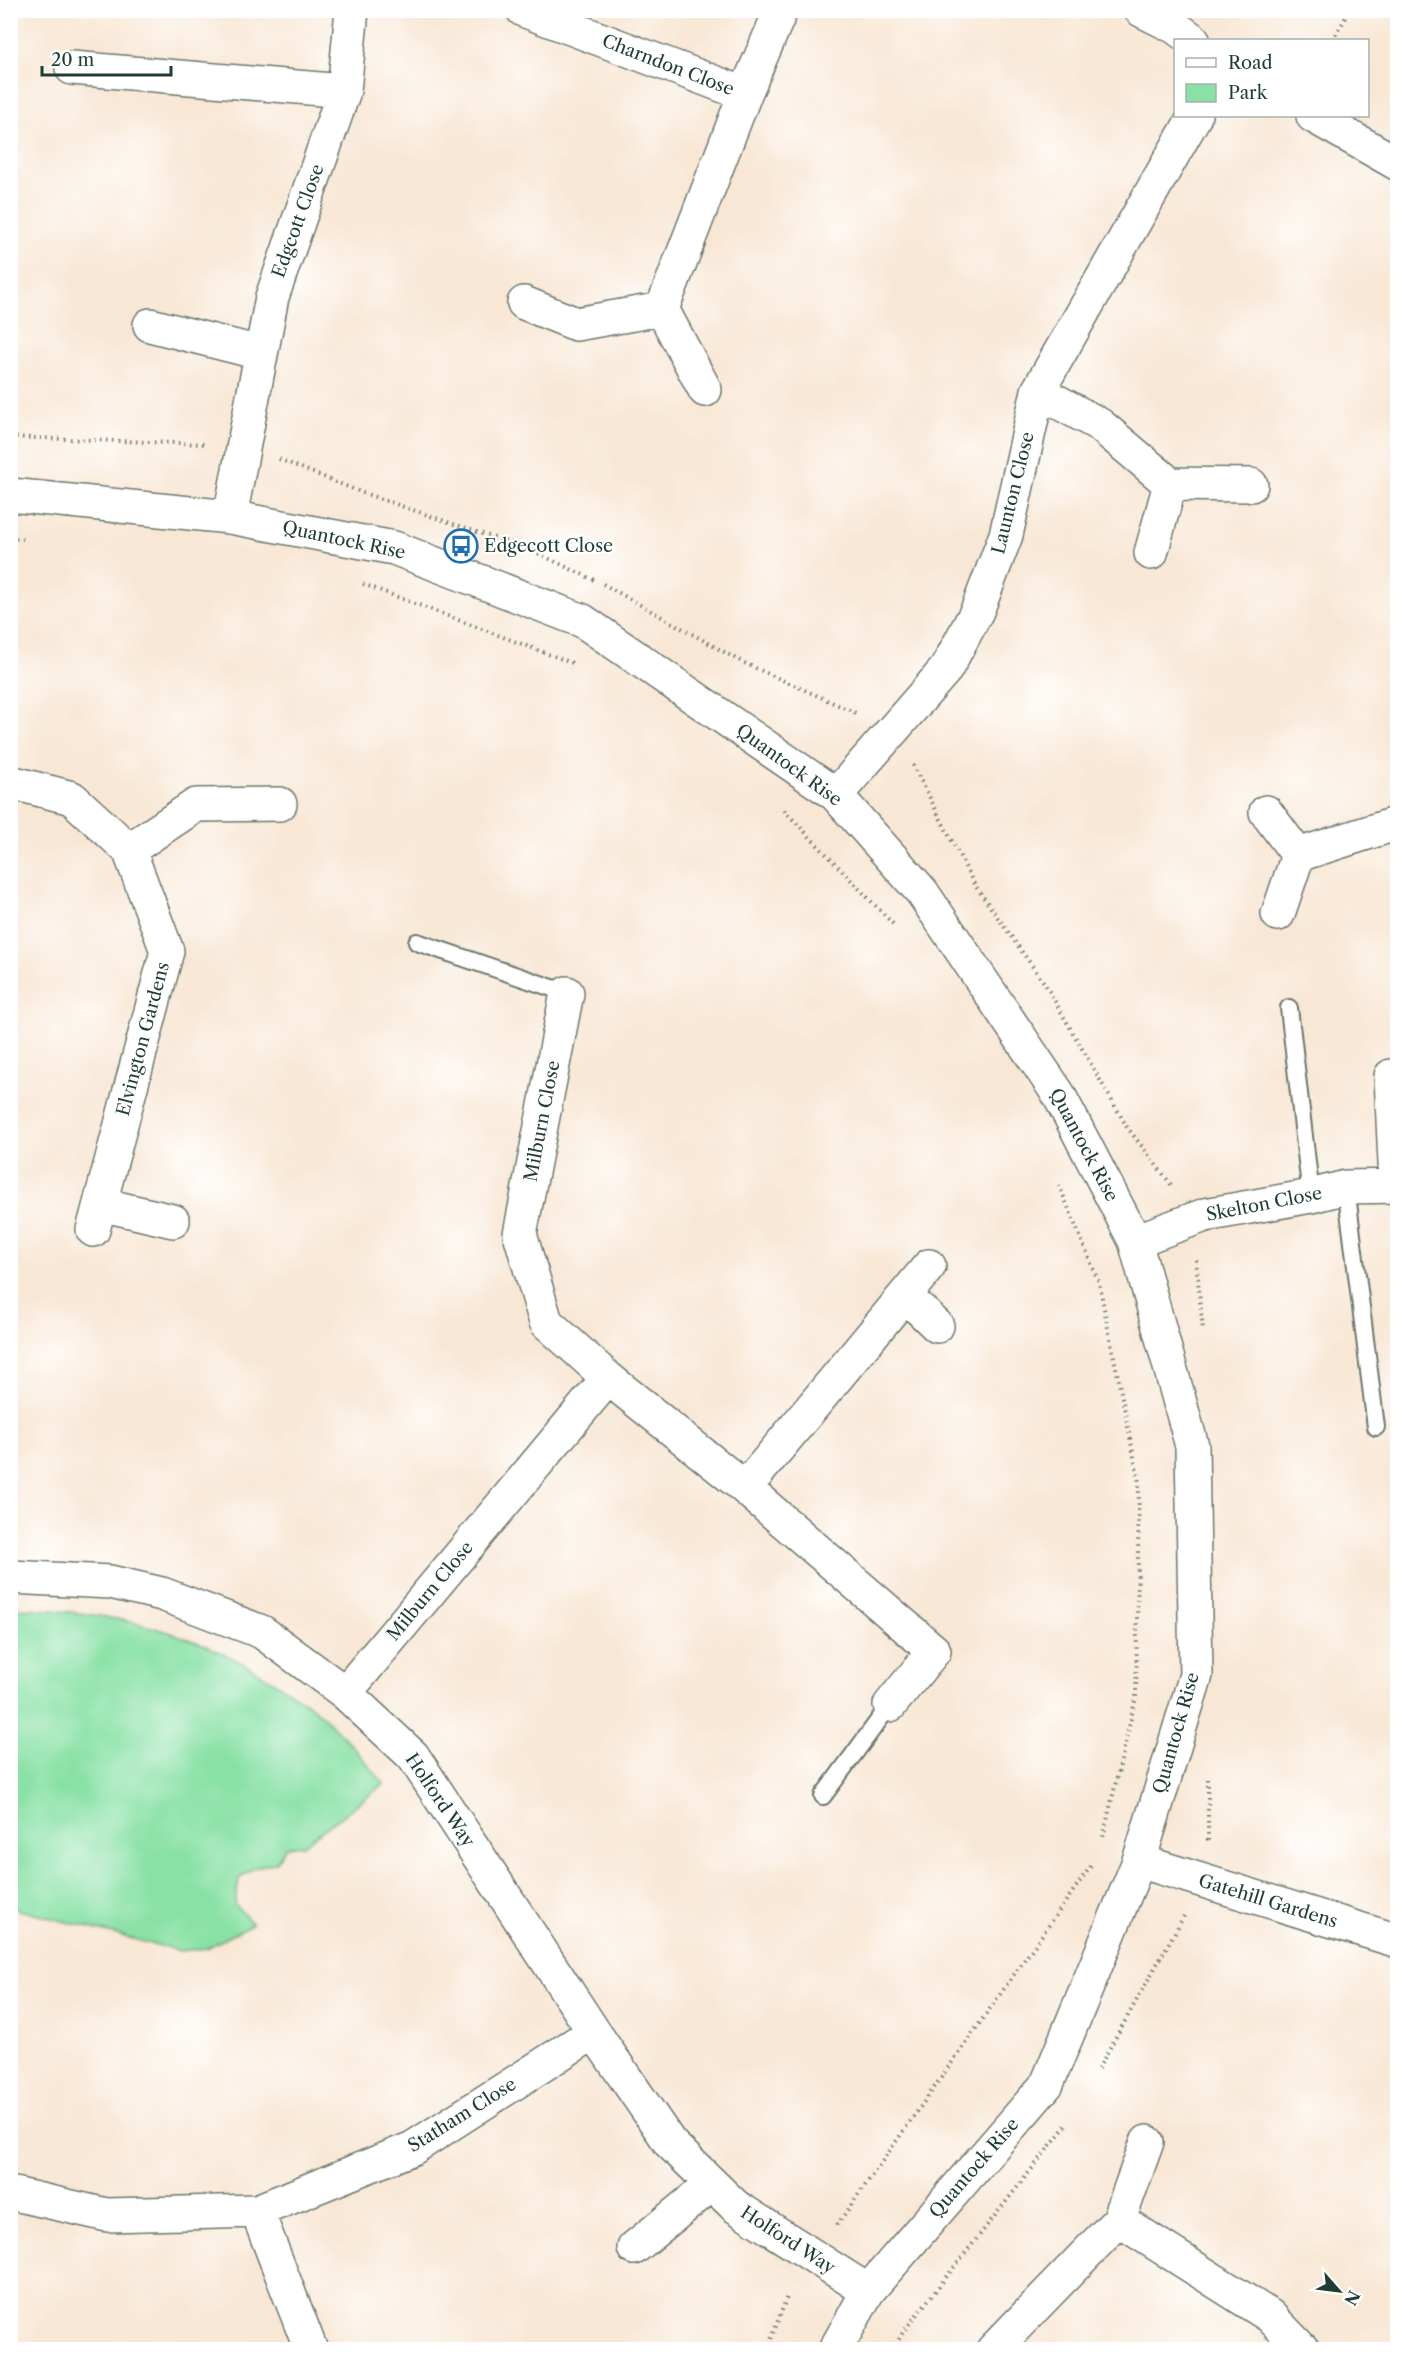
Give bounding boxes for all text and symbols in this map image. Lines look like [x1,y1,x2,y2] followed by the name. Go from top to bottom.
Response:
[599,30,737,100] street label: Charndon Close
[42,39,171,77] scale bar
[1174,39,1369,117] legend
[51,49,95,71] text: 20 m
[1228,52,1273,74] text: Road
[1228,82,1269,104] text: Park
[267,161,329,281] street label: Edgcott Close
[987,430,1039,556] street label: Launton Close
[281,516,407,564] street label: Quantock Rise
[443,528,479,564] bus stop icon: Edgecott Close
[484,535,613,557] place label: Edgecott Close
[732,719,846,811] street label: Quantock Rise
[112,960,174,1118] street label: Elvington Gardens
[519,1059,565,1183] street label: Milburn Close
[1045,1085,1123,1205] street label: Quantock Rise
[1204,1182,1324,1226] street label: Skelton Close
[382,1537,478,1645] street label: Milburn Close
[1148,1670,1204,1796] street label: Quantock Rise
[401,1749,480,1852] street label: Holford Way
[1196,1869,1340,1933] street label: Gatehill Gardens
[404,2073,520,2157] street label: Statham Close
[925,2114,1023,2222] street label: Quantock Rise
[737,2201,840,2279] street label: Holford Way
[1309,2261,1369,2321] north arrow
[1340,2287,1364,2309] text: N

